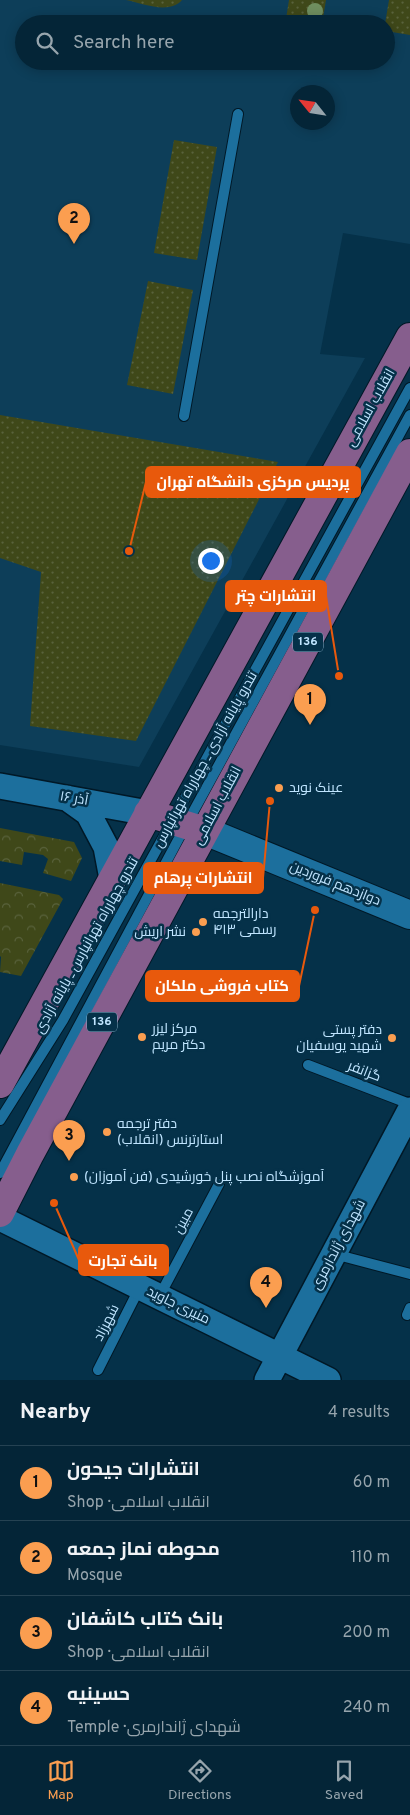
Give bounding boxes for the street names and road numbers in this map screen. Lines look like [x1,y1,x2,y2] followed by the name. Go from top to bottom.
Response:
[343,366,399,450] street label: انقلاب اسلامی
[293,632,323,652] road number: 136
[150,669,262,851] street label: تندرو پایانه آزادی ـ چهارراه تهرانپارس
[190,764,246,848] street label: انقلاب اسلامی
[58,788,90,810] street label: ۱۶ آذر
[31,855,143,1037] street label: تندرو چهارراه تهرانپارس ـ پایانه آزادی
[287,858,383,910] street label: دوازدهم فروردین
[87,1012,117,1032] road number: 136
[344,1058,383,1086] street label: گزانفر
[308,1197,370,1293] street label: شهدای ژاندارمری
[170,1205,198,1237] street label: مبین
[144,1283,212,1329] street label: منیری جاوید
[91,1302,123,1344] street label: شهرزاد

